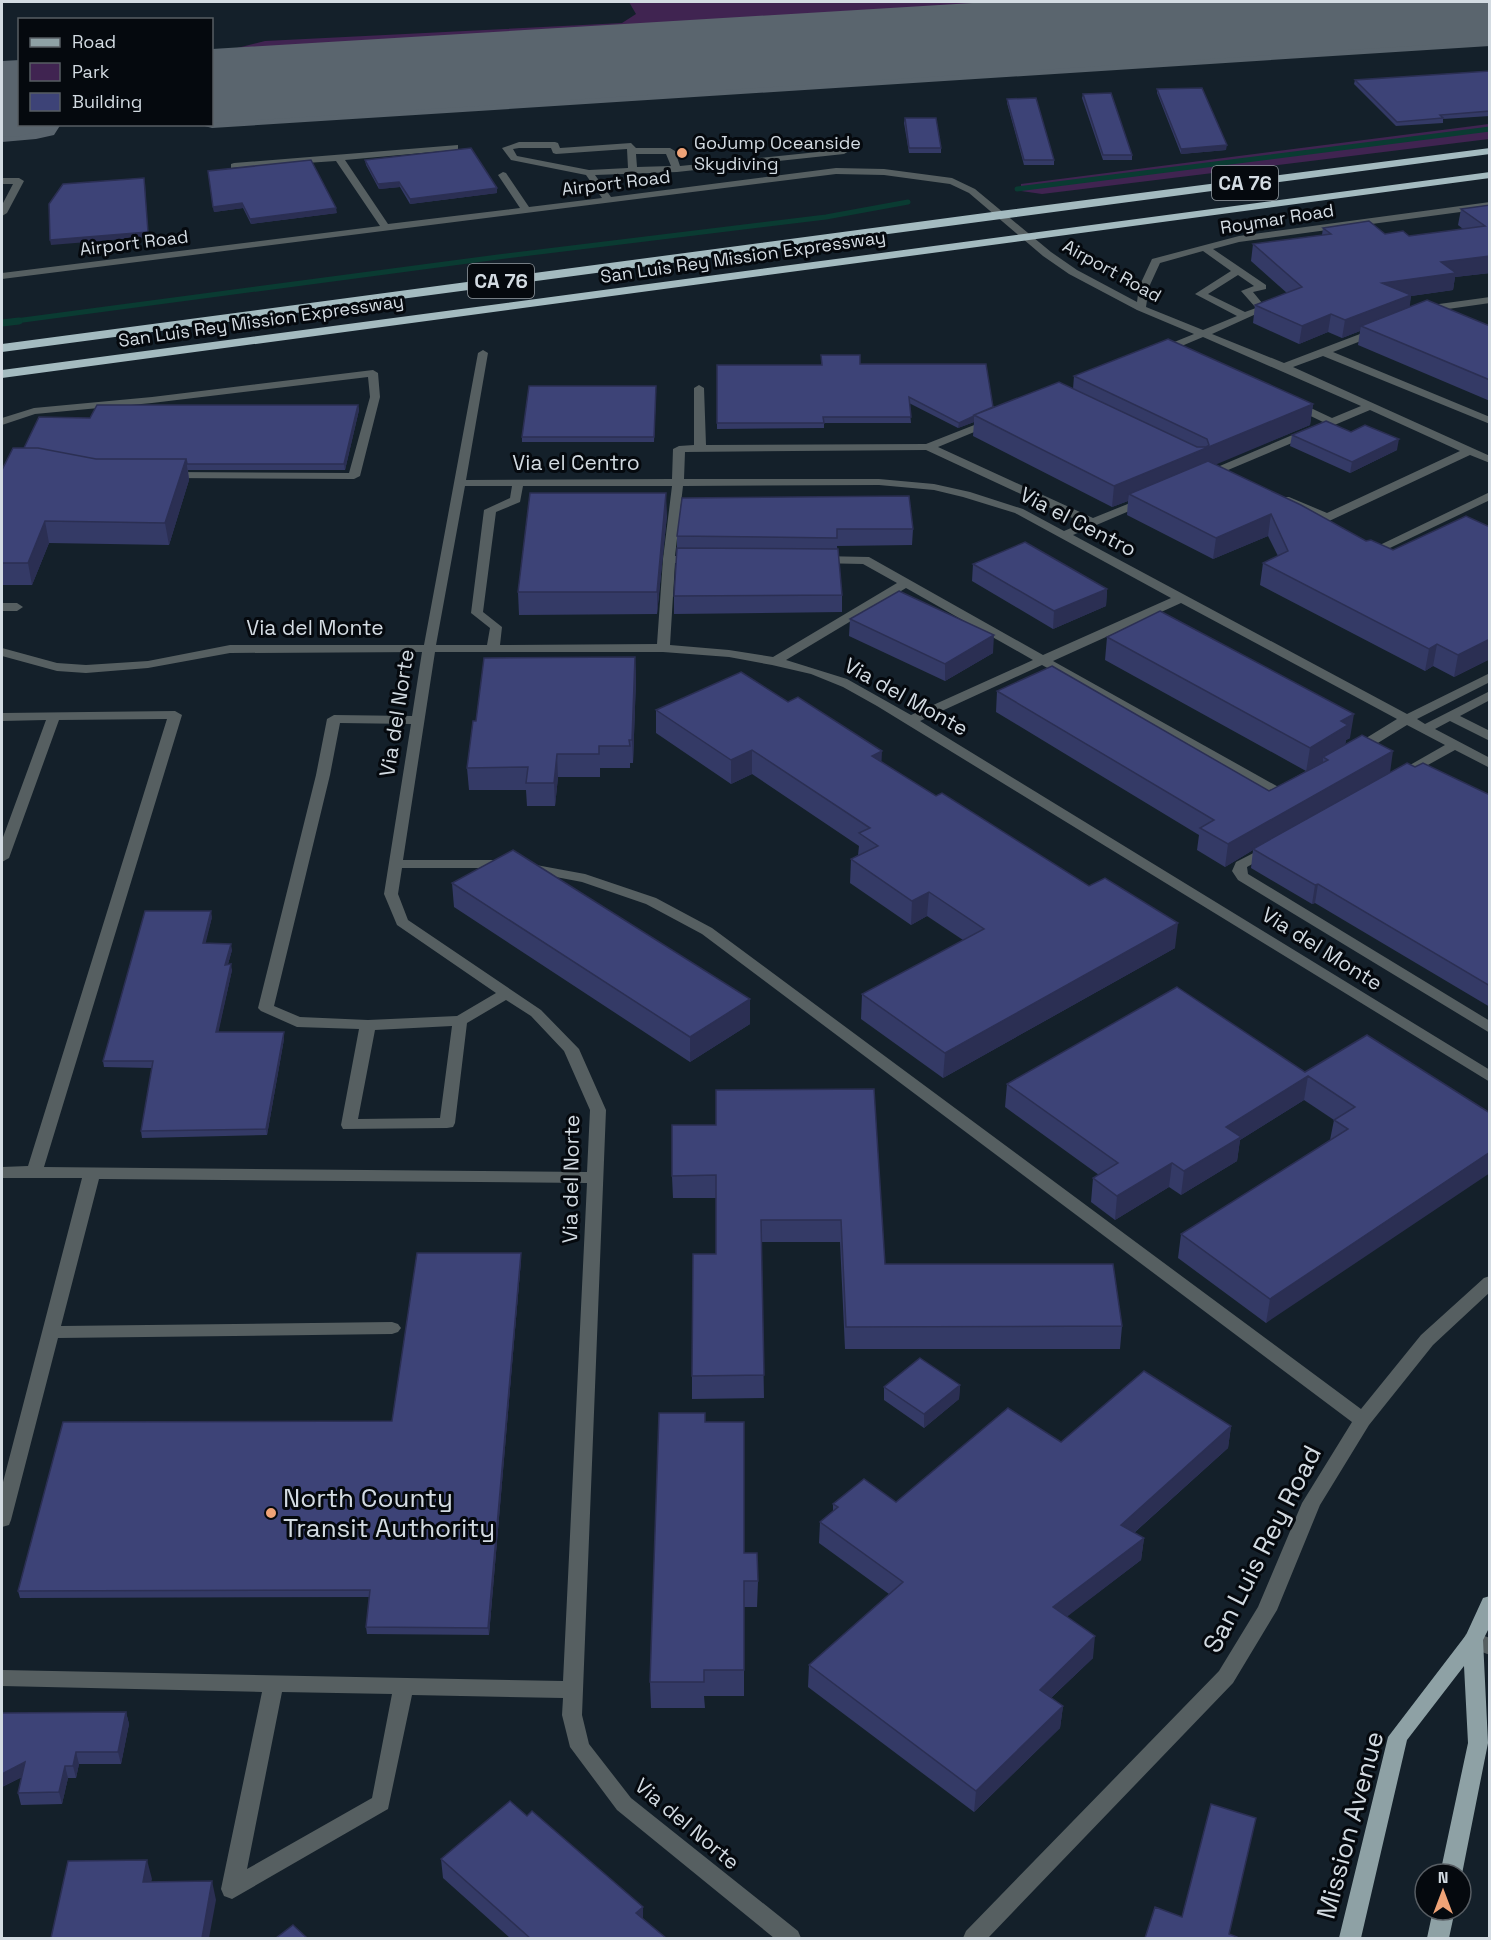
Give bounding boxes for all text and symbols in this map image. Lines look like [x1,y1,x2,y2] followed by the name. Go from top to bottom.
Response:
[18,18,213,126] legend
[72,30,116,53] text: Road
[72,60,110,83] text: Park
[72,90,142,113] text: Building
[694,131,861,175] place label: GoJump Oceanside Skydiving
[675,146,689,160] marker: GoJump Oceanside Skydiving
[560,164,671,201] street label: Airport Road
[1212,166,1278,200] road number: CA 76
[1218,198,1335,239] street label: Roymar Road
[78,224,189,261] street label: Airport Road
[599,225,887,288] street label: San Luis Rey Mission Expressway
[1059,234,1166,307] street label: Airport Road
[468,264,534,298] road number: CA 76
[117,289,405,352] street label: San Luis Rey Mission Expressway
[512,449,640,476] street label: Via el Centro
[1015,481,1141,562] street label: Via el Centro
[246,614,384,641] street label: Via del Monte
[373,647,420,779] street label: Via del Norte
[840,651,973,742] street label: Via del Monte
[1257,901,1388,996] street label: Via del Monte
[556,1114,585,1244] street label: Via del Norte
[1195,1439,1329,1659] street label: San Luis Rey Road
[283,1481,495,1545] place label: North County Transit Authority
[264,1506,278,1520] marker: North County Transit Authority
[1309,1727,1391,1923] street label: Mission Avenue
[629,1772,745,1875] street label: Via del Norte
[1413,1862,1473,1922] north arrow
[1438,1867,1448,1888] text: N

